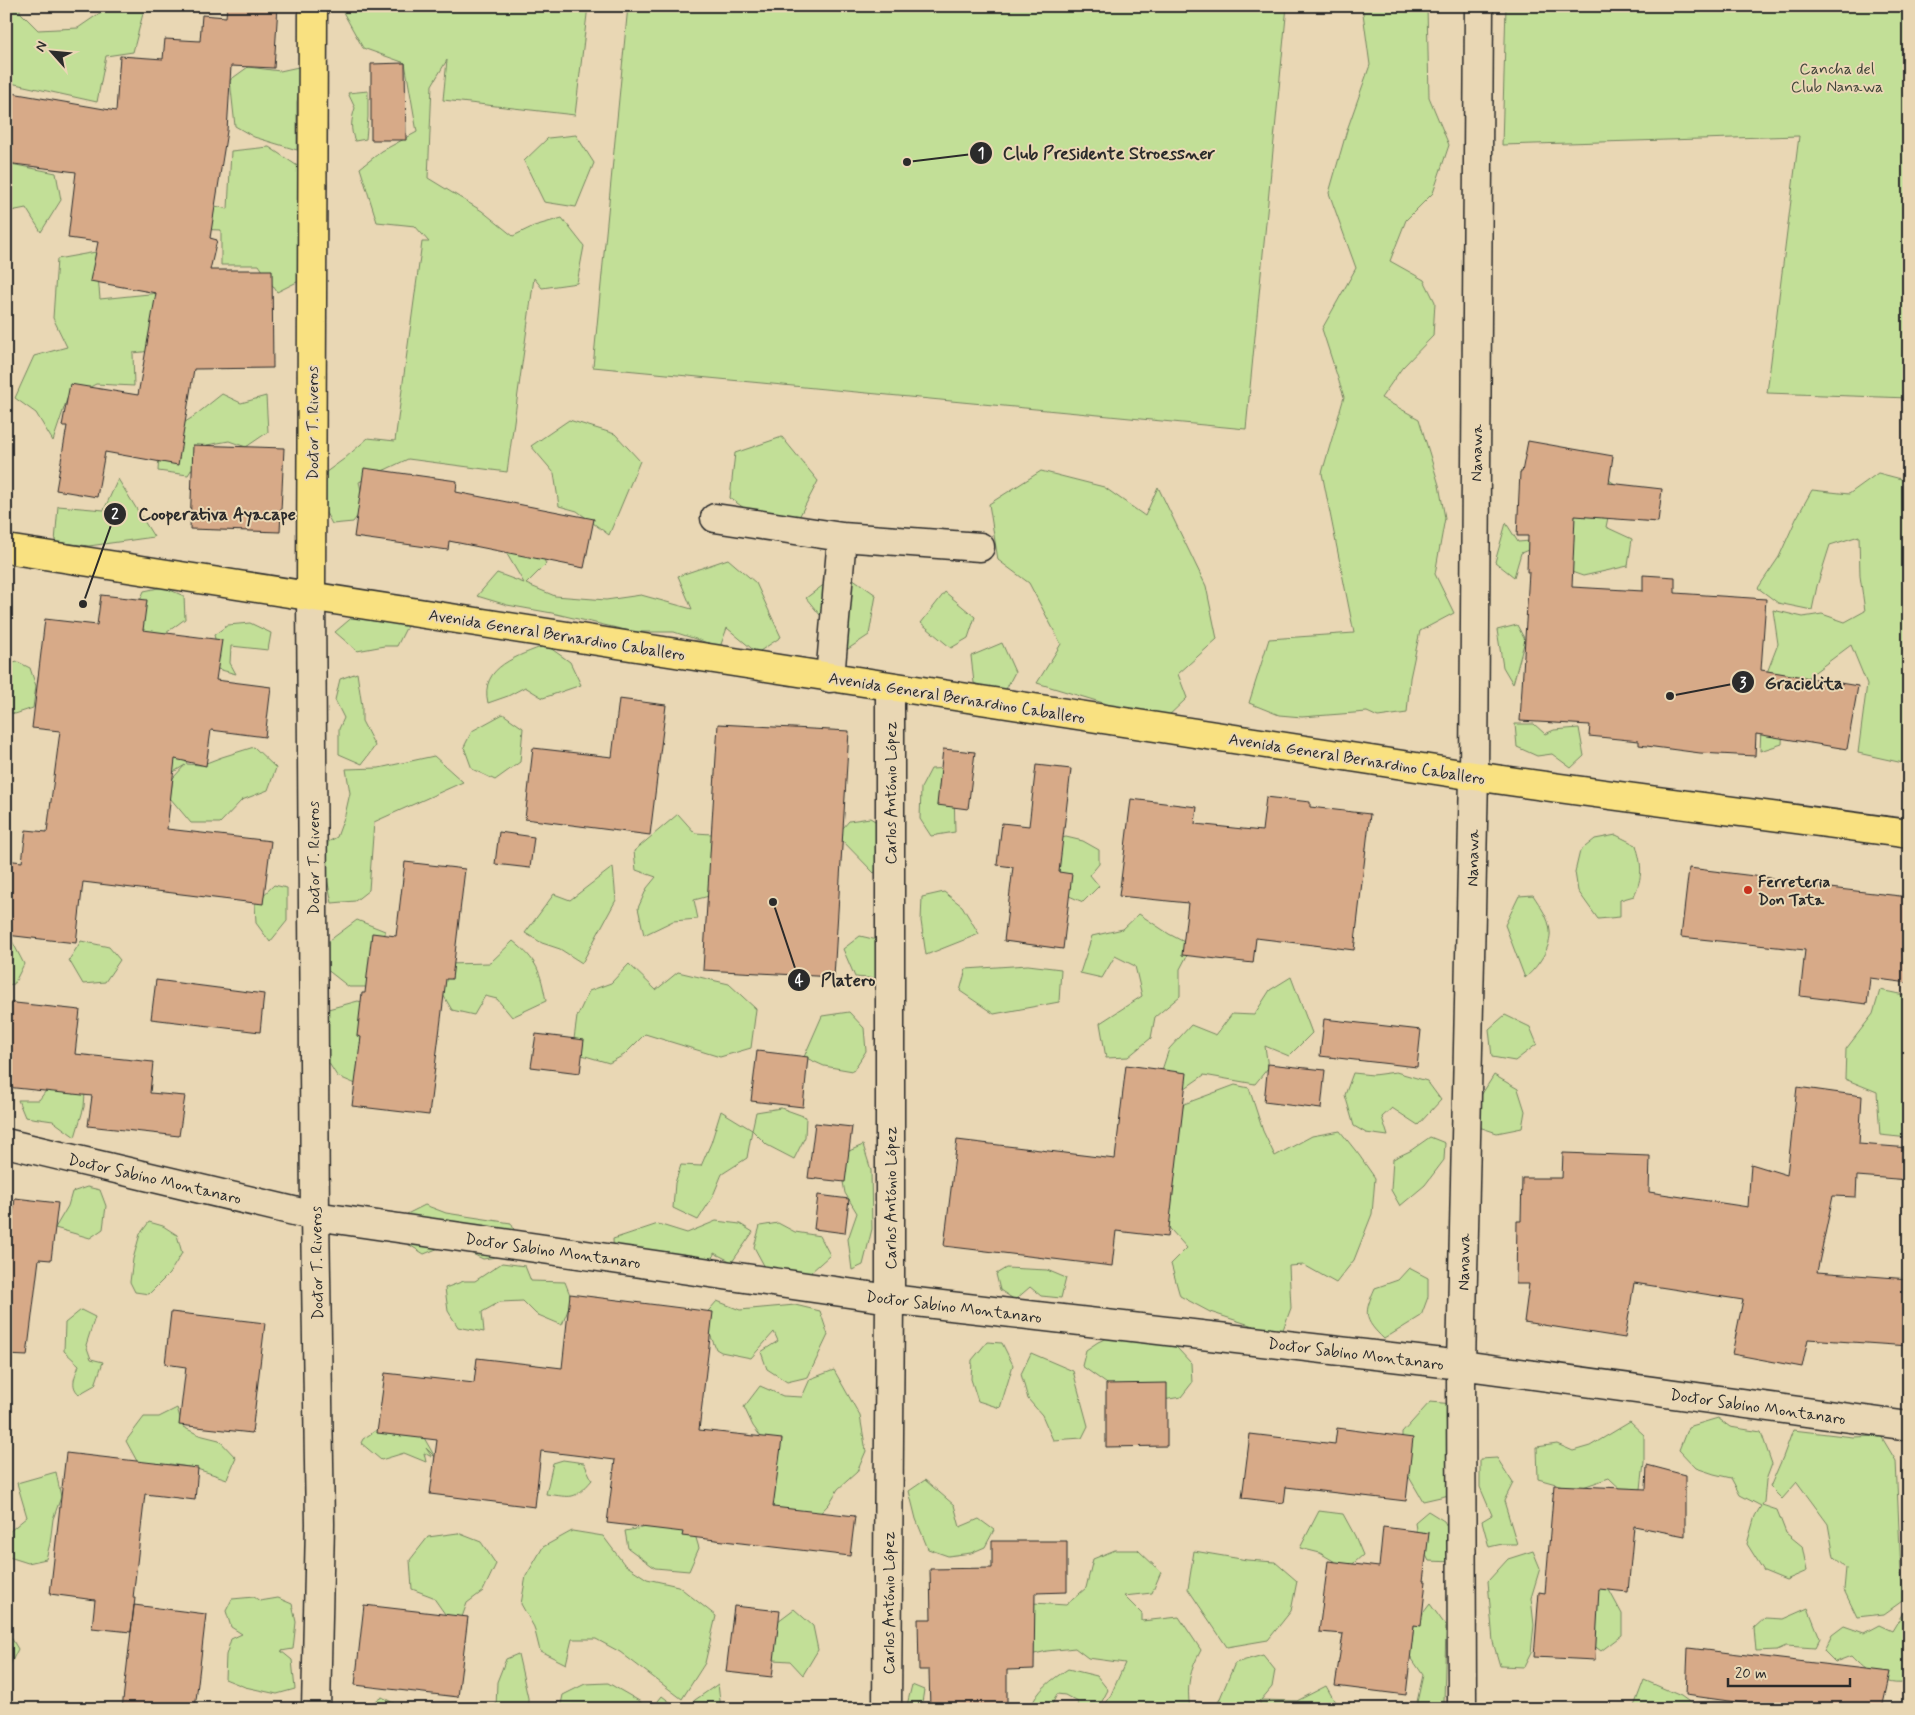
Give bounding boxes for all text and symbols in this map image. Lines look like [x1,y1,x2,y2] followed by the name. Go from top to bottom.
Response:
[28,28,78,78] north arrow
[31,38,51,55] text: N
[1791,59,1883,98] park label: Cancha del Club Nanawa
[968,137,1225,170] callout: Club Presidente Stroessner
[1003,142,1216,166] text: Club Presidente Stroessner
[978,144,984,164] text: 1
[303,366,324,480] street label: Doctor T. Riveros
[1467,424,1488,482] street label: Nanawa
[102,497,306,530] callout: Cooperativa Ayacape
[138,503,296,527] text: Cooperativa Ayacape
[111,505,119,525] text: 2
[427,605,687,666] street label: Avenida General Bernardino Caballero
[1730,666,1854,699] callout: Gracielita
[827,668,1087,729] street label: Avenida General Bernardino Caballero
[1765,672,1843,696] text: Gracielita
[1740,674,1747,694] text: 3
[881,721,902,865] street label: Carlos António López
[1227,729,1487,790] street label: Avenida General Bernardino Caballero
[304,801,325,915] street label: Doctor T. Riveros
[1462,829,1485,887] street label: Nanawa
[1758,872,1830,911] place label: Ferreteria Don Tata
[1742,884,1754,896] marker: Ferreteria Don Tata
[786,963,886,996] callout: Platero
[821,969,876,993] text: Platero
[795,971,804,991] text: 4
[881,1126,902,1270] street label: Carlos António López
[66,1149,244,1210] street label: Doctor Sabino Montanaro
[306,1206,329,1320] street label: Doctor T. Riveros
[464,1229,642,1274] street label: Doctor Sabino Montanaro
[1453,1233,1476,1291] street label: Nanawa
[865,1286,1043,1329] street label: Doctor Sabino Montanaro
[1267,1333,1445,1376] street label: Doctor Sabino Montanaro
[1669,1385,1847,1430] street label: Doctor Sabino Montanaro
[879,1531,900,1675] street label: Carlos António López
[1728,1655,1850,1687] scale bar
[1735,1664,1767,1684] text: 20 m

